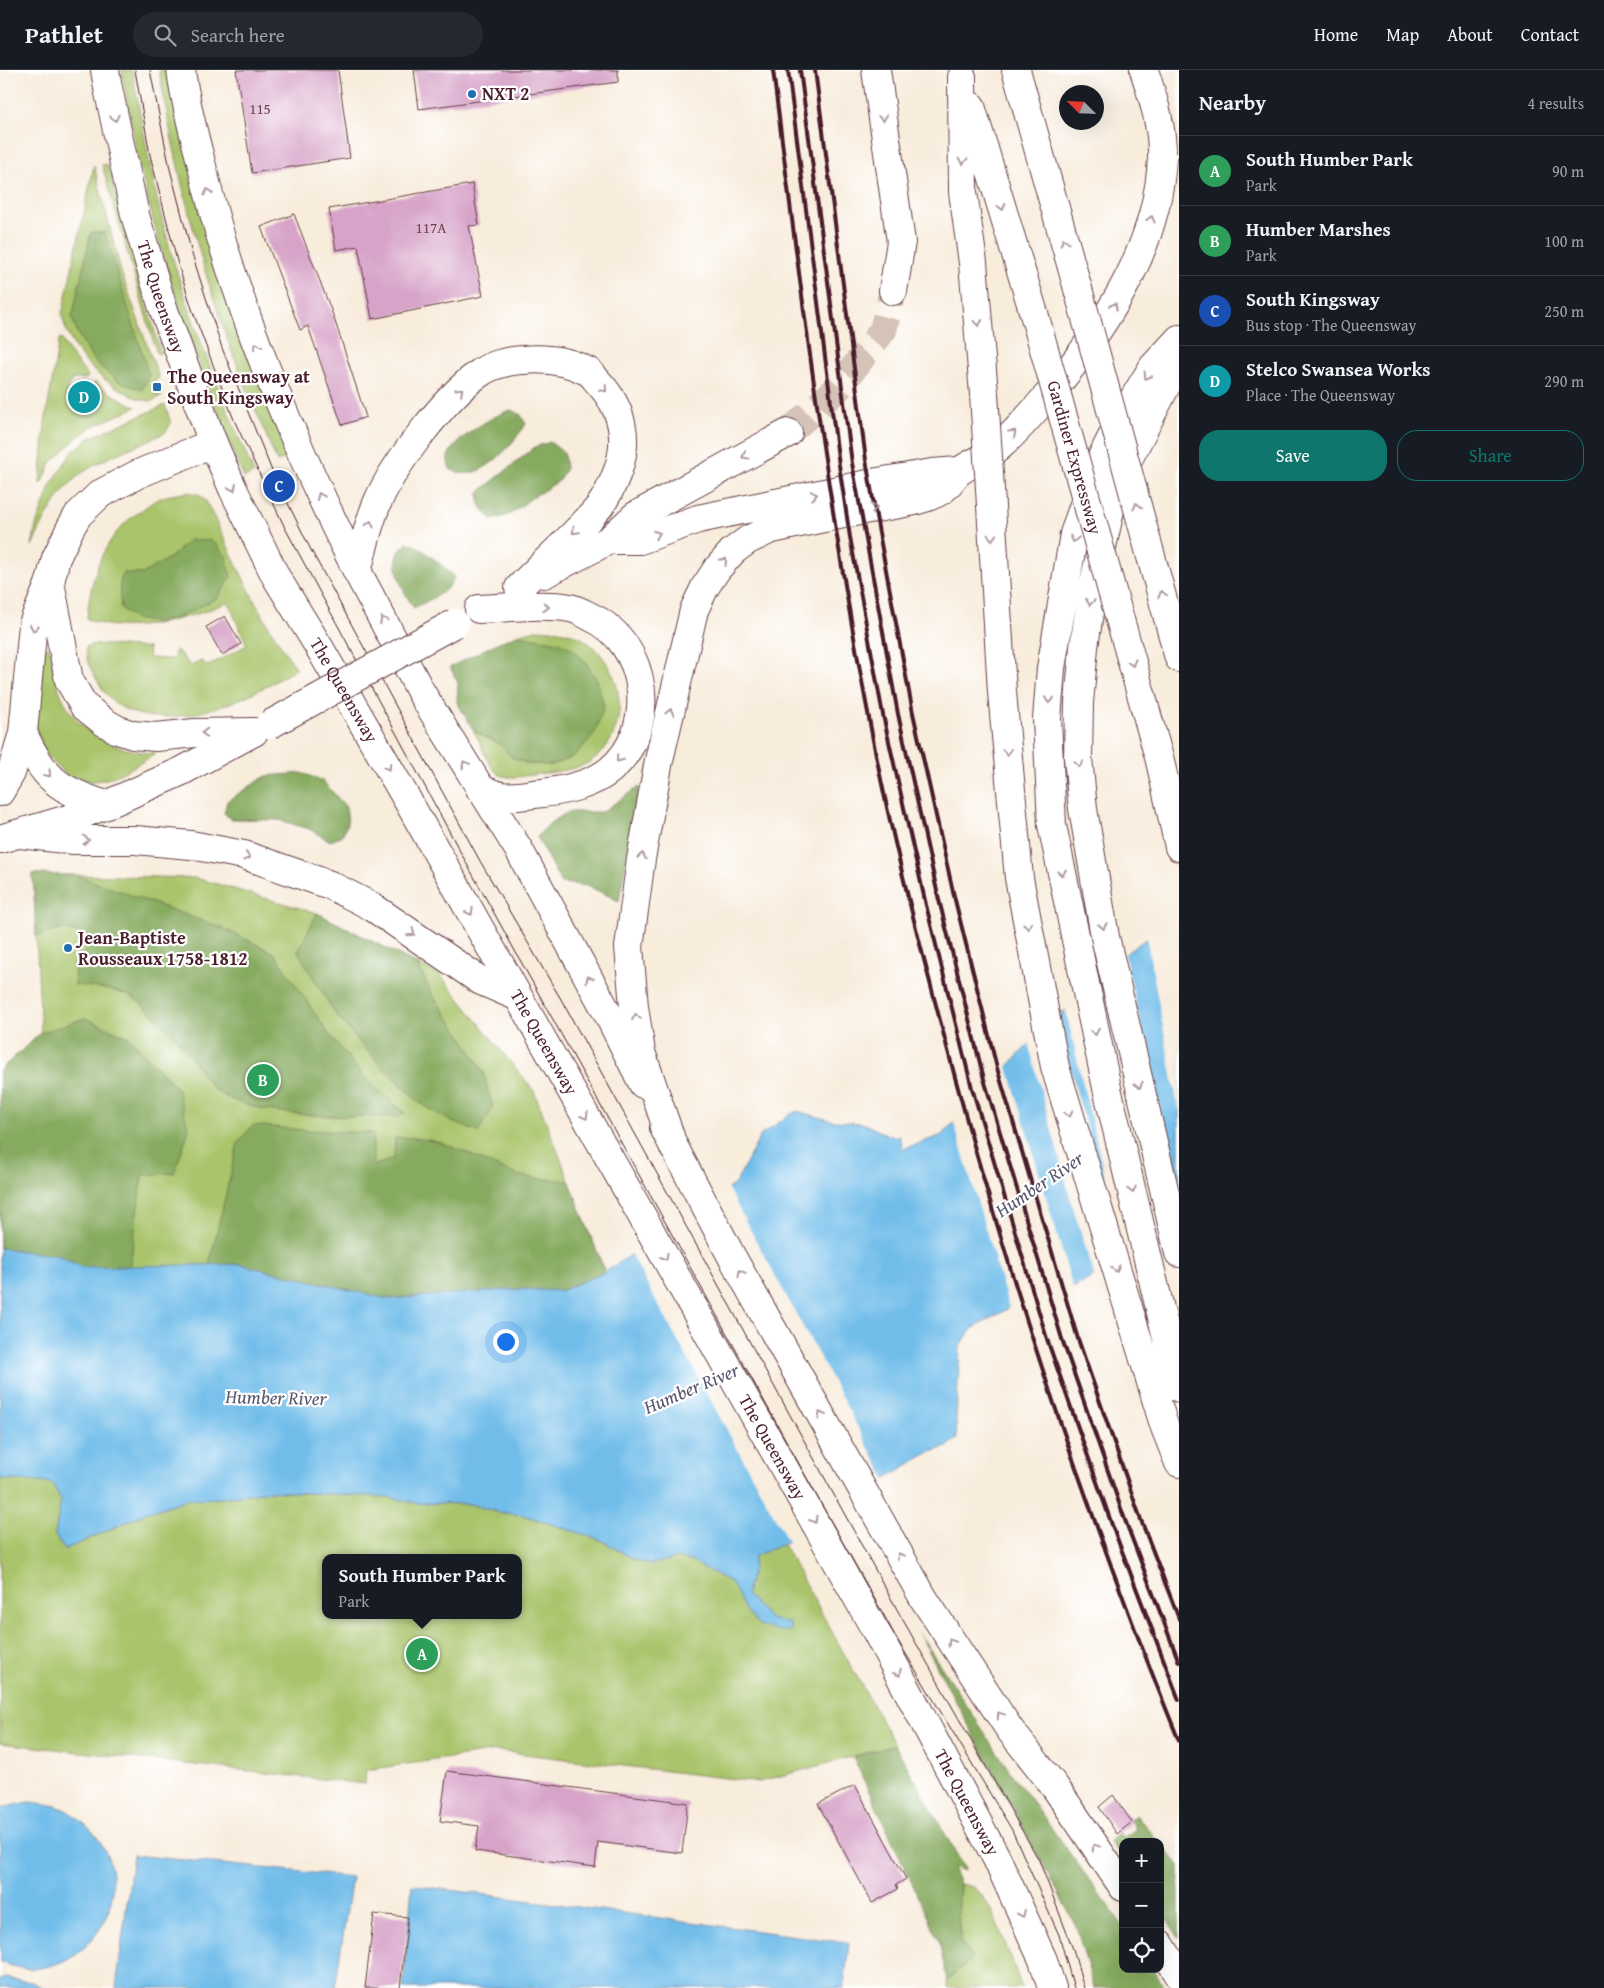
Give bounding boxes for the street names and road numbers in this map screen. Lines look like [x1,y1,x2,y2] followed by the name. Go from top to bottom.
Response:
[130,237,193,357] street label: The Queensway
[1040,377,1109,538] street label: Gardiner Expressway
[303,632,385,747] street label: The Queensway
[504,984,585,1100] street label: The Queensway
[732,1389,813,1505] street label: The Queensway
[928,1744,1007,1860] street label: The Queensway

